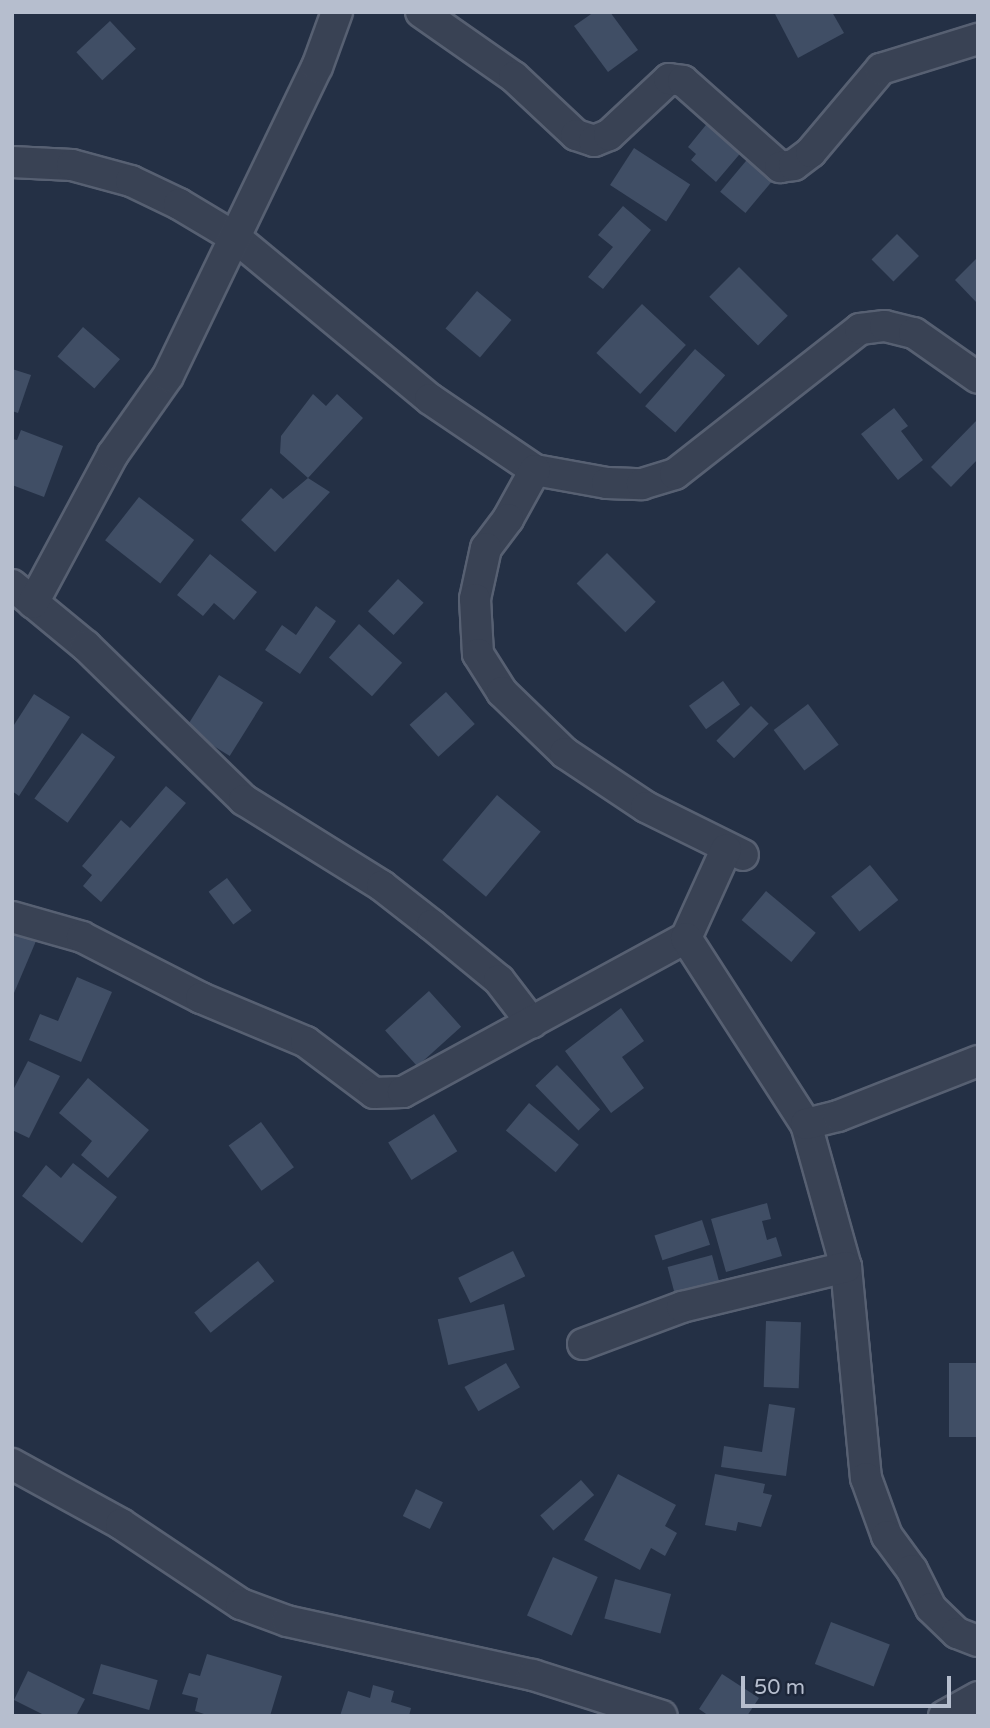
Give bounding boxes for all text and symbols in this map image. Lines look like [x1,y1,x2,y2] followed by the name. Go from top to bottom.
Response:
[745,1662,955,1706] scale bar
[754,1675,805,1700] text: 50 m

